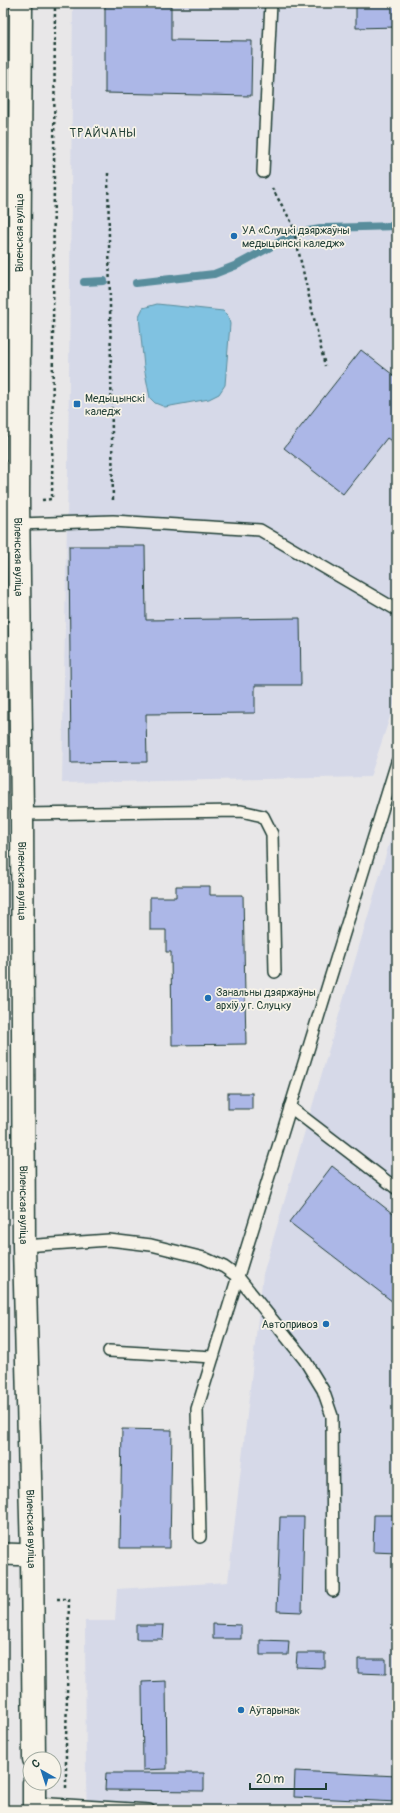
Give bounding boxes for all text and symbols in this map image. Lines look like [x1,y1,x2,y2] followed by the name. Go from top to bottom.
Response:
[70,126,136,141] district label: ТРАЙЧАНЫ
[13,194,26,272] street label: Віленская вуліца
[242,224,350,250] place label: УА «Слуцкі дзяржаўны медыцынскі каледж»
[229,231,239,241] marker: УА «Слуцкі дзяржаўны медыцынскі каледж»
[85,392,145,418] place label: Медыцынскі каледж
[72,399,82,409] marker: Медыцынскі каледж
[12,517,26,596] street label: Віленская вуліца
[16,842,29,920] street label: Віленская вуліца
[216,986,316,1012] place label: Занальны дзяржаўны архіў у г. Слуцку
[203,993,213,1003] marker: Занальны дзяржаўны архіў у г. Слуцку
[17,1166,30,1244] street label: Віленская вуліца
[262,1318,318,1331] place label: Автопривоз
[321,1319,331,1329] marker: Автопривоз
[24,1489,39,1568] street label: Віленская вуліца
[249,1704,300,1717] place label: Аўтарынак
[236,1705,246,1715] marker: Аўтарынак
[22,1751,62,1791] north arrow
[29,1756,43,1771] text: С
[250,1765,326,1791] scale bar
[256,1772,285,1787] text: 20 m

